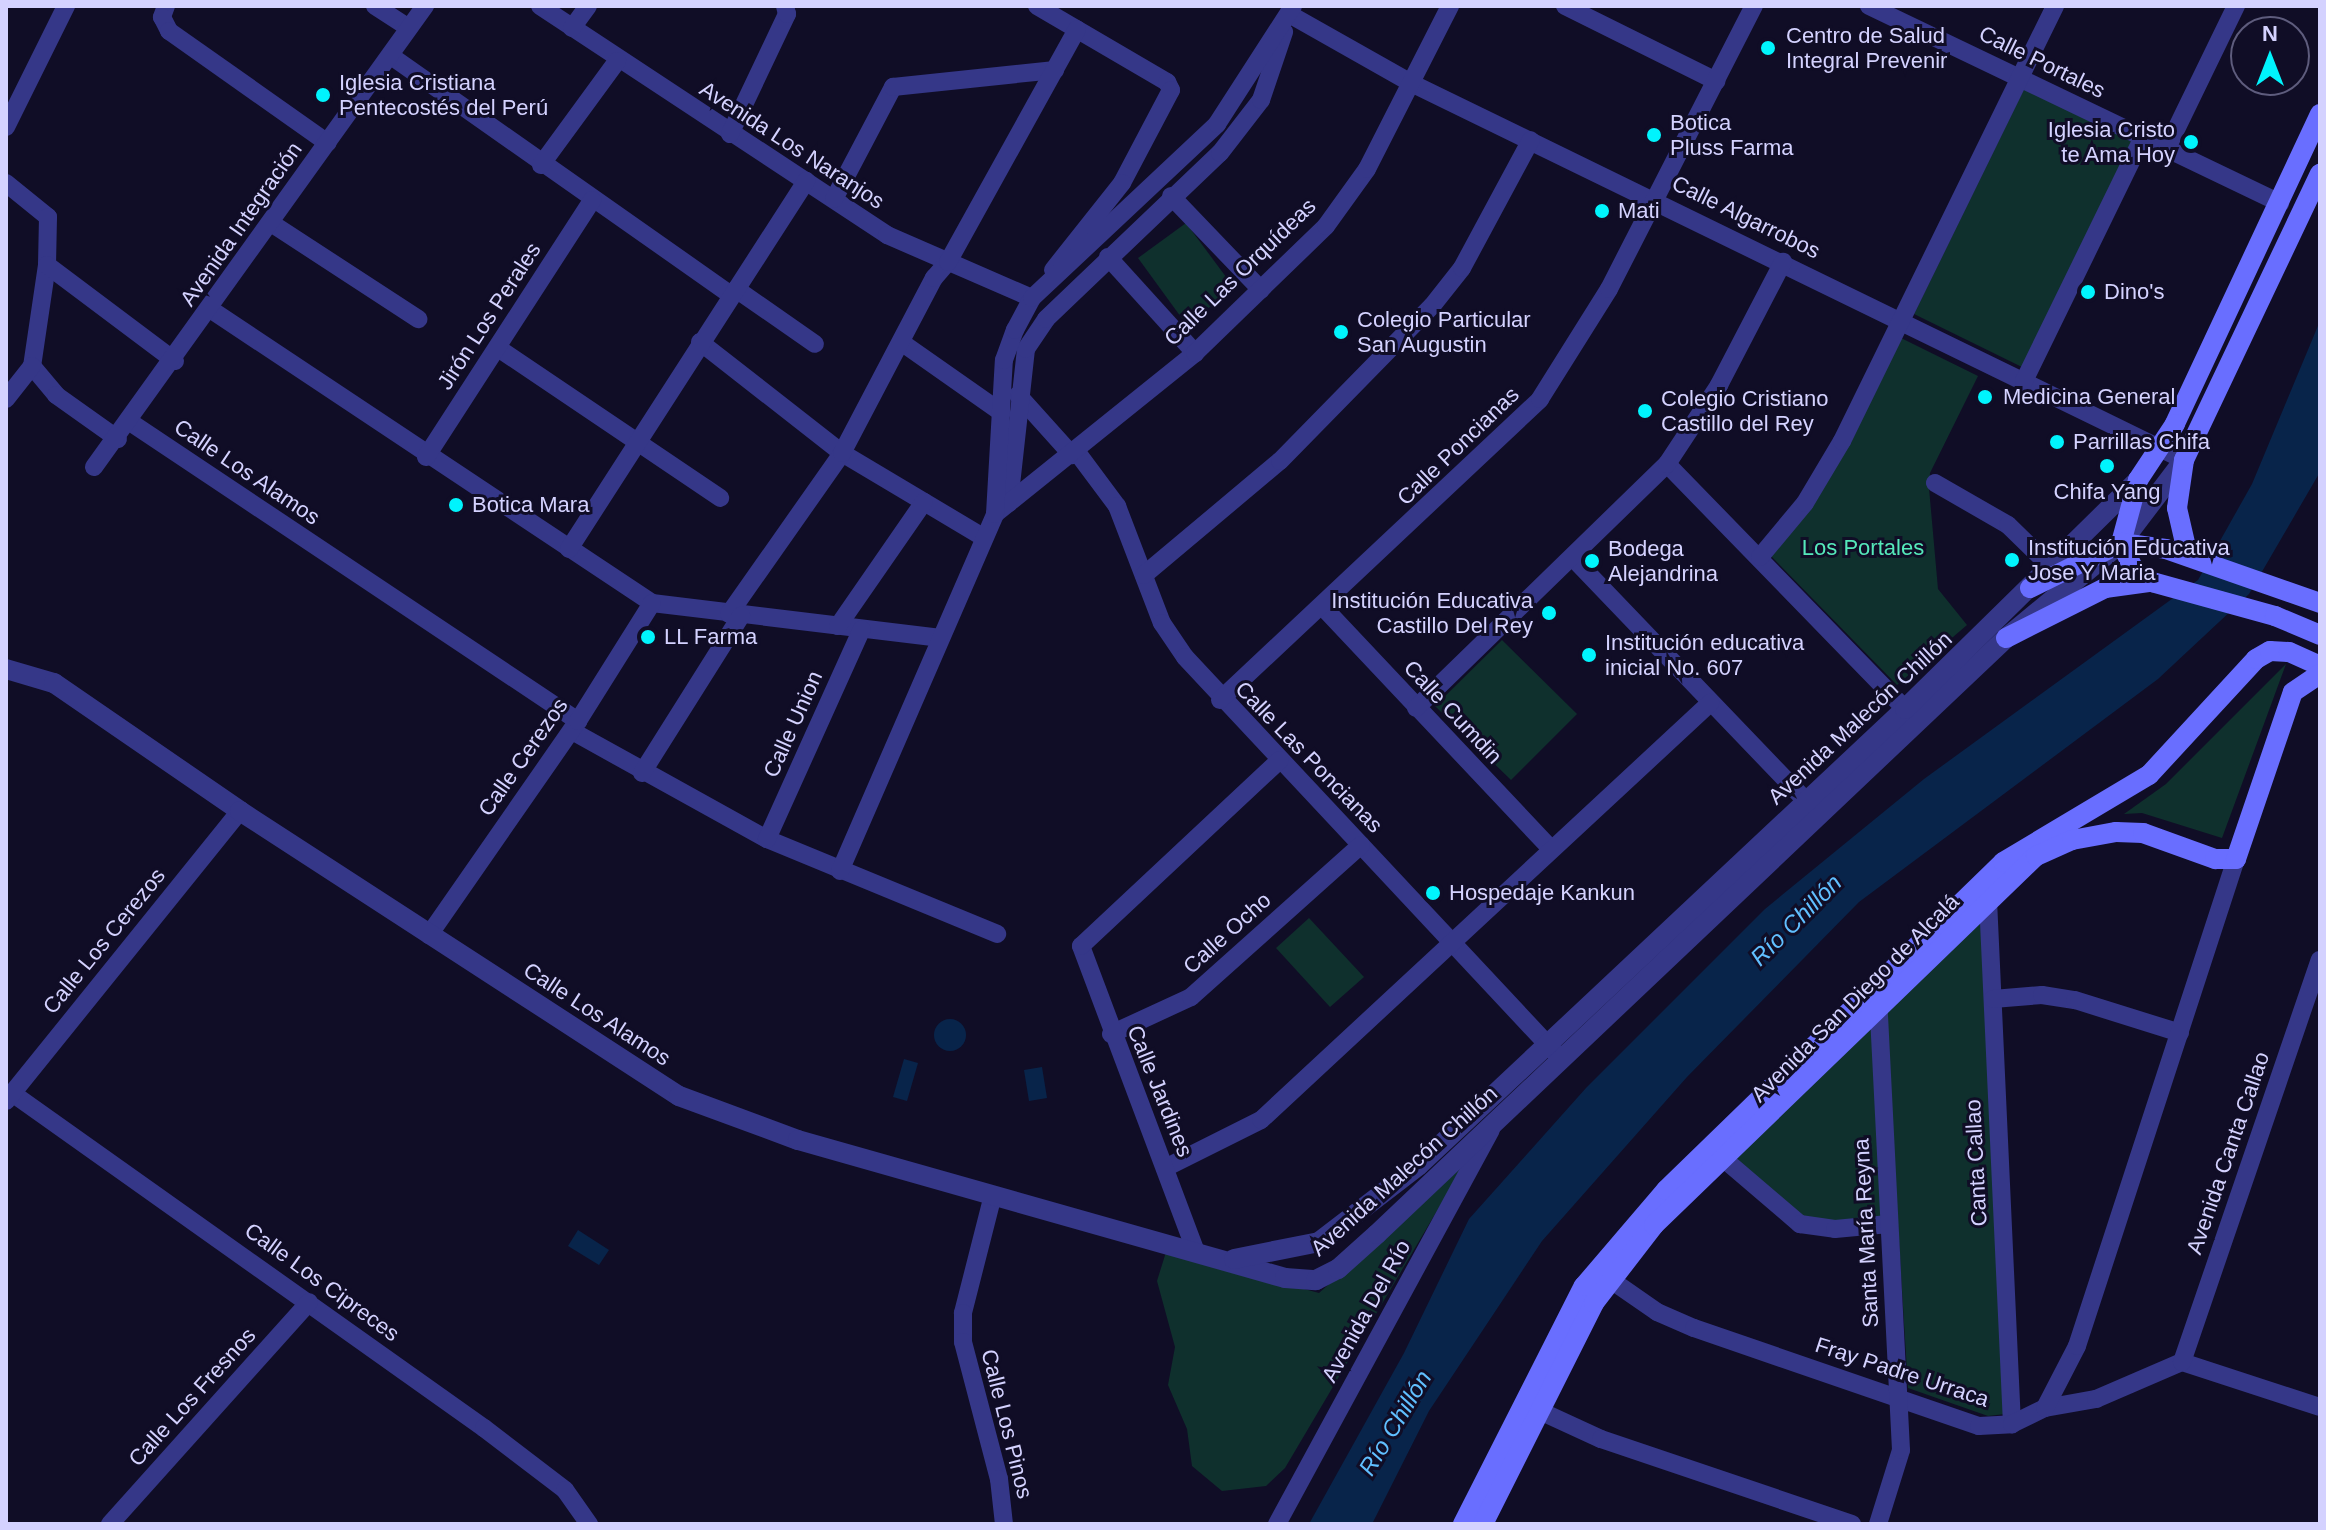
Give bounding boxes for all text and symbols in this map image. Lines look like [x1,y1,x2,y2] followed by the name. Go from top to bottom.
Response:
[2230,16,2310,96] north arrow
[1975,20,2109,104] street label: Calle Portales
[2262,21,2278,46] text: N
[1786,22,1947,74] place label: Centro de Salud Integral Prevenir
[1757,37,1779,59] marker: Centro de Salud Integral Prevenir
[339,69,548,120] place label: Iglesia Cristiana Pentecostés del Perú
[695,75,889,215] street label: Avenida Los Naranjos
[314,86,332,104] marker: Iglesia Cristiana Pentecostés del Perú
[1670,109,1793,160] place label: Botica Pluss Farma
[2048,116,2175,168] place label: Iglesia Cristo te Ama Hoy
[1645,126,1663,144] marker: Botica Pluss Farma
[2182,133,2200,151] marker: Iglesia Cristo te Ama Hoy
[175,137,307,311] street label: Avenida Integración
[1667,169,1825,265] street label: Calle Algarrobos
[1159,193,1321,351] street label: Calle Las Orquídeas
[1618,198,1660,224] place label: Mati
[1593,202,1611,220] marker: Mati
[432,238,546,394] street label: Jirón Los Perales
[2104,279,2164,305] place label: Dino's
[2079,283,2097,301] marker: Dino's
[1357,306,1531,358] place label: Colegio Particular San Augustin
[1332,323,1350,341] marker: Colegio Particular San Augustin
[1392,381,1524,511] street label: Calle Poncianas
[2003,384,2175,410] place label: Medicina General
[1661,385,1829,436] place label: Colegio Cristiano Castillo del Rey
[1974,386,1996,408] marker: Medicina General
[1636,402,1654,420] marker: Colegio Cristiano Castillo del Rey
[169,413,325,531] street label: Calle Los Alamos
[2073,429,2210,455] place label: Parrillas Chifa
[2048,433,2066,451] marker: Parrillas Chifa
[2098,457,2116,475] marker: Chifa Yang
[2053,479,2161,505] place label: Chifa Yang
[472,492,589,518] place label: Botica Mara
[447,496,465,514] marker: Botica Mara
[2028,534,2230,586] place label: Institución Educativa Jose Y Maria
[1608,535,1718,586] place label: Bodega Alejandrina
[1802,535,1924,561] park label: Los Portales
[2003,551,2021,569] marker: Institución Educativa Jose Y Maria
[1583,552,1601,570] marker: Bodega Alejandrina
[1331,587,1533,638] place label: Institución Educativa Castillo Del Rey
[1540,604,1558,622] marker: Institución Educativa Castillo Del Rey
[664,624,758,650] place label: LL Farma
[1763,626,1957,810] street label: Avenida Malecón Chillón
[639,628,657,646] marker: LL Farma
[1605,629,1804,680] place label: Institución educativa inicial No. 607
[1580,646,1598,664] marker: Institución educativa inicial No. 607
[1398,655,1508,769] street label: Calle Cumdin
[758,667,828,781] street label: Calle Union
[1230,676,1388,838] street label: Calle Las Poncianas
[473,693,573,821] street label: Calle Cerezos
[37,863,171,1019] street label: Calle Los Cerezos
[1744,868,1848,972] water label: Río Chillón
[1449,880,1635,906] place label: Hospedaje Kankun
[1424,884,1442,902] marker: Hospedaje Kankun
[1178,887,1276,979] street label: Calle Ocho
[1745,888,1965,1108] street label: Avenida San Diego de Alcalá
[518,956,676,1072] street label: Calle Los Alamos
[1122,1021,1198,1161] street label: Calle Jardines
[2181,1048,2275,1258] street label: Avenida Canta Callao
[1305,1080,1503,1262] street label: Avenida Malecón Chillón
[1959,1099,1993,1227] street label: Canta Callao
[1848,1138,1884,1328] street label: Santa María Reyna
[240,1217,404,1347] street label: Calle Los Cipreces
[1316,1235,1416,1387] street label: Avenida Del Río
[123,1322,261,1472] street label: Calle Los Fresnos
[1812,1331,1992,1413] street label: Fray Padre Urraca
[976,1347,1038,1501] street label: Calle Los Pinos
[1352,1365,1438,1481] water label: Río Chillón

